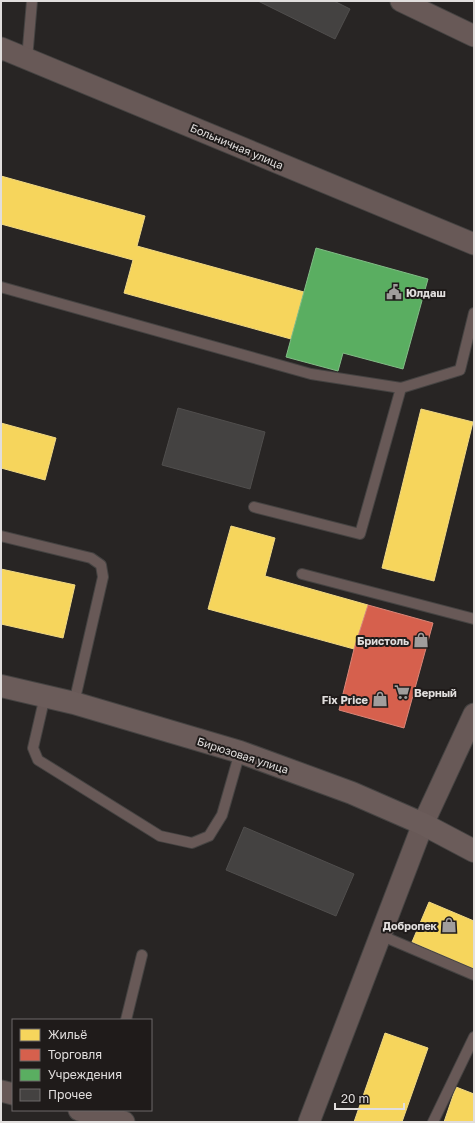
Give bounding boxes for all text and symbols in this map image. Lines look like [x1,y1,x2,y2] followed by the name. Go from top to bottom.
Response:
[189,121,285,171] street label: Больничная улица
[385,283,403,301] public building icon: Юлдаш
[406,286,446,299] place label: Юлдаш
[412,631,430,649] shop icon: Бристоль
[357,634,409,647] place label: Бристоль
[393,683,411,701] supermarket icon: Верный
[414,686,457,699] place label: Верный
[371,690,389,708] shop icon: Fix Price
[322,693,369,706] place label: Fix Price
[196,734,290,776] street label: Бирюзовая улица
[440,916,458,934] shop icon: Добропек
[383,919,438,932] place label: Добропек
[12,1019,152,1111] legend
[48,1027,87,1042] text: Жильё
[48,1047,102,1062] text: Торговля
[48,1067,122,1082] text: Учреждения
[335,1085,404,1111] scale bar
[48,1087,92,1102] text: Прочее
[341,1091,369,1106] text: 20 m

